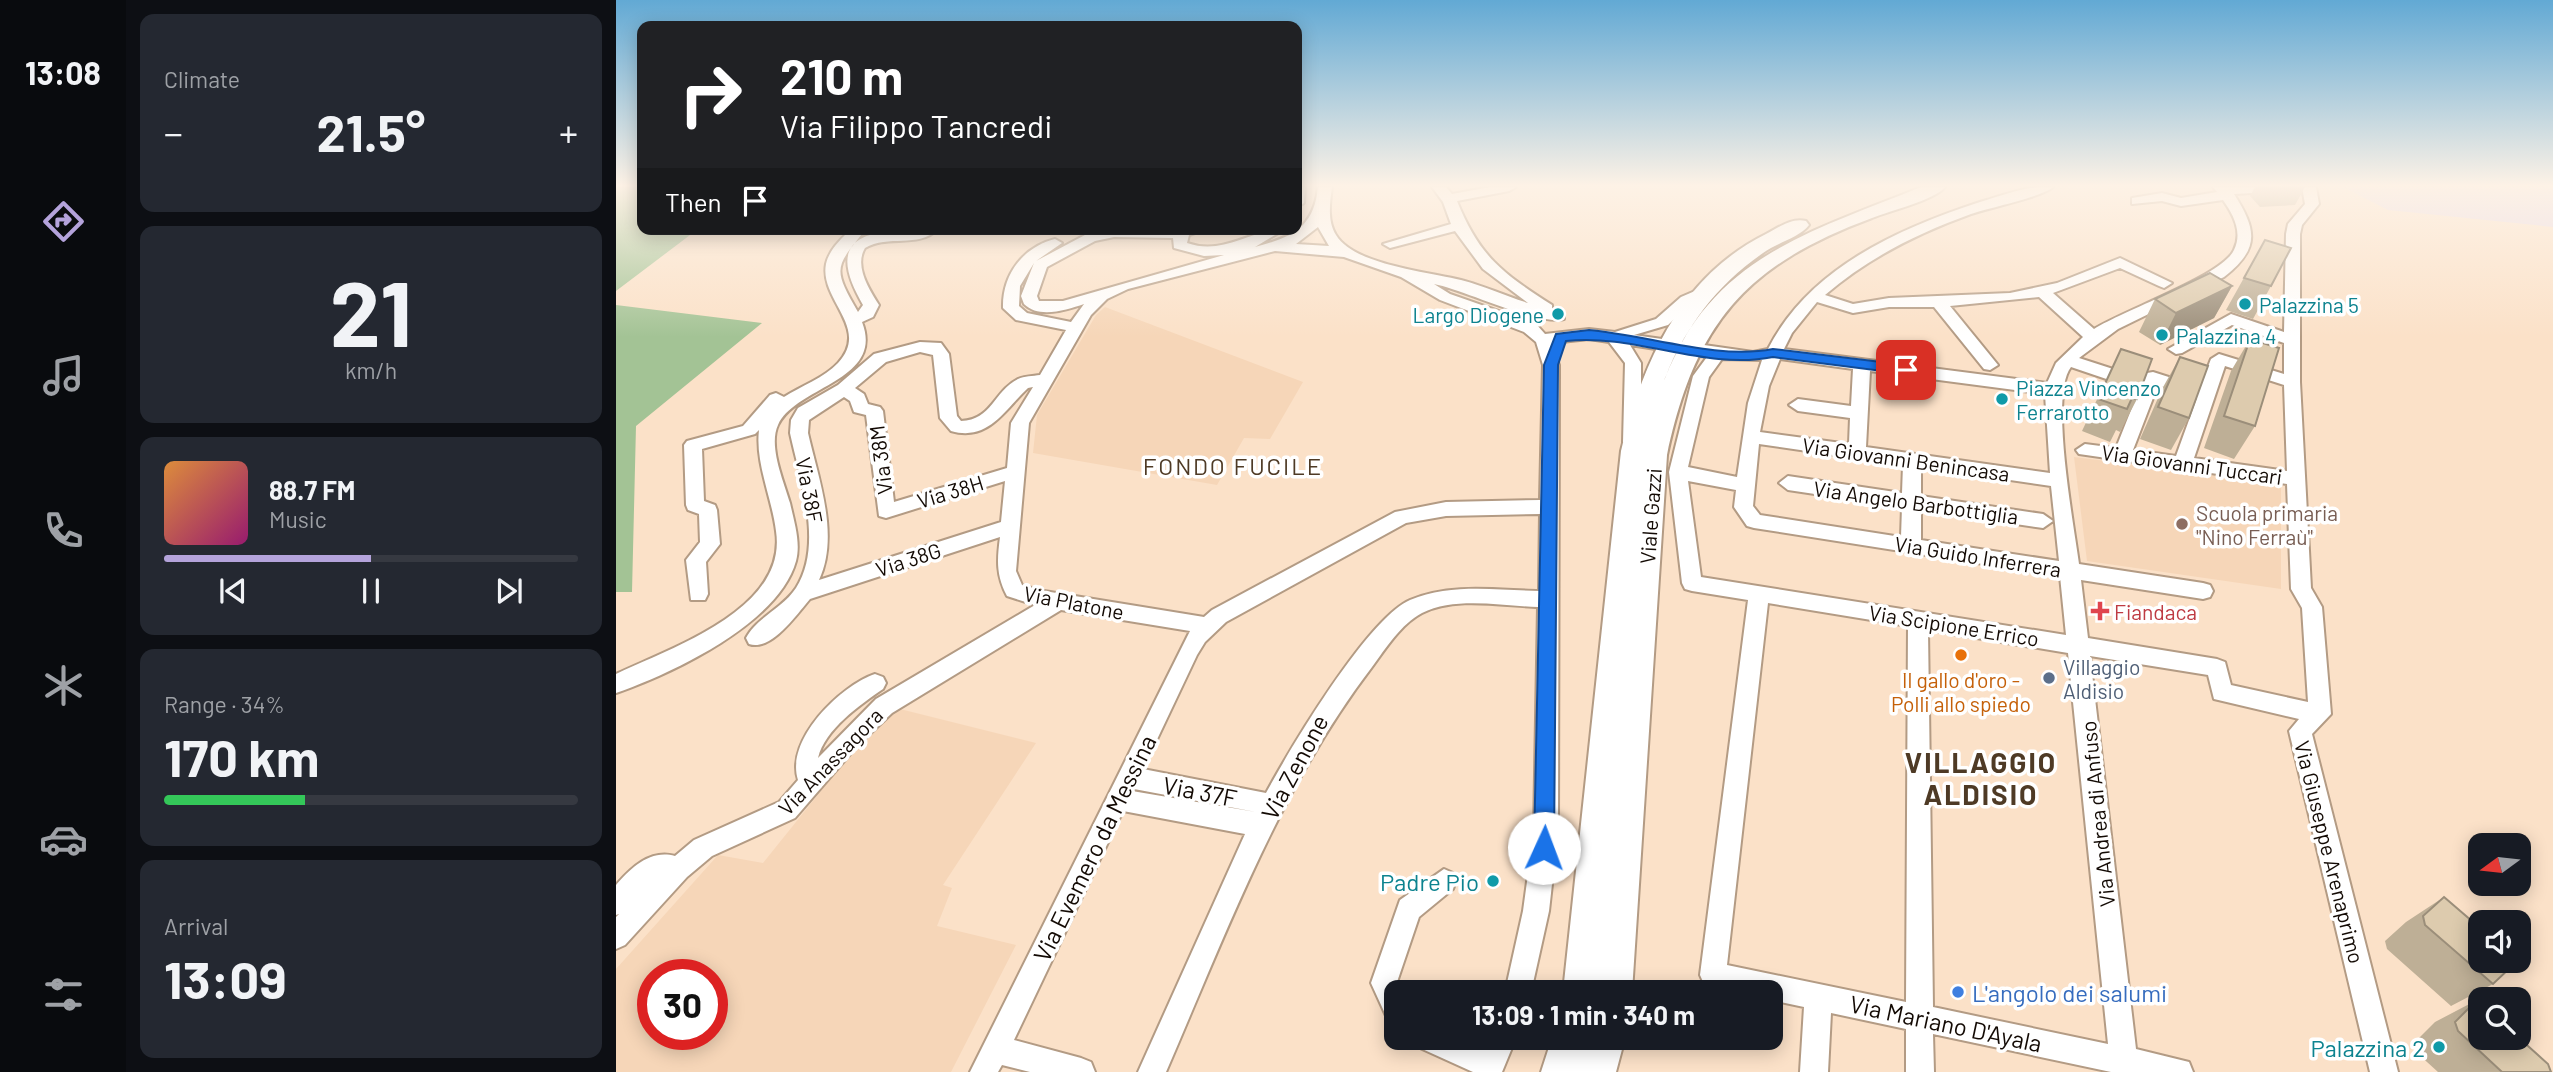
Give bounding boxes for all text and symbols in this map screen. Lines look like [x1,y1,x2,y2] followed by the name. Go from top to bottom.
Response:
[780,46,903,105] text: 210 m
[665,49,756,140] icon: right
[25,53,101,91] text: 13:08
[164,65,240,93] text: Climate
[317,100,425,162] text: 21.5°
[780,106,1052,144] text: Via Filippo Tancredi
[164,109,183,155] text: −
[559,109,578,155] text: +
[736,182,774,220] icon: arrive
[665,186,722,217] text: Then
[39,197,88,246] icon: directions
[330,256,412,365] text: 21
[2259,292,2359,317] place label: Palazzina 5
[2237,296,2253,312] marker: Palazzina 5
[1412,302,1544,327] place label: Largo Diogene
[1550,306,1566,322] marker: Largo Diogene
[2176,323,2277,348] place label: Palazzina 4
[2154,327,2170,343] marker: Palazzina 4
[1876,340,1936,400] pin
[39,351,88,400] icon: music
[1887,351,1925,389] icon: arrive
[345,356,397,384] text: km/h
[2016,375,2161,424] place label: Piazza Vincenzo Ferrarotto
[1994,391,2010,407] marker: Piazza Vincenzo Ferrarotto
[863,424,897,496] street label: Via 38M
[1801,432,2011,486] street label: Via Giovanni Benincasa
[2100,439,2284,489] street label: Via Giovanni Tuccari
[1143,451,1323,480] district label: FONDO FUCILE
[791,455,829,525] street label: Via 38F
[1634,467,1666,565] street label: Viale Gazzi
[914,469,986,513] street label: Via 38H
[269,474,355,505] text: 88.7 FM
[1812,475,2020,529] street label: Via Angelo Barbottiglia
[2196,500,2338,549] place label: Scuola primaria "Nino Ferraù"
[269,505,327,533] text: Music
[39,506,88,555] icon: phone
[2174,516,2190,532] marker: Scuola primaria "Nino Ferraù"
[1893,530,2063,582] street label: Via Guido Inferrera
[872,537,944,581] street label: Via 38G
[214,572,252,610] icon: previous
[352,572,390,610] icon: pause
[490,572,528,610] icon: next
[1022,580,1126,624] street label: Via Platone
[1867,599,2041,651] street label: Via Scipione Errico
[2114,599,2197,624] place label: Fiandaca
[2092,603,2108,619] marker: Fiandaca
[1953,647,1969,663] marker: Il gallo d'oro - Polli allo spiedo
[2063,654,2140,703] place label: Villaggio Aldisio
[39,661,88,710] icon: climate
[1891,667,2031,716] place label: Il gallo d'oro - Polli allo spiedo
[2041,670,2057,686] marker: Villaggio Aldisio
[164,690,285,718] text: Range · 34%
[773,702,887,820] street label: Via Anassagora
[1254,710,1334,824] street label: Via Zenone
[2075,720,2119,908] street label: Via Andrea di Anfuso
[164,725,319,787] text: 170 km
[1026,730,1162,966] street label: Via Evemero da Messina
[2290,738,2370,966] street label: Via Giuseppe Arenaprimo
[1905,745,2057,811] district label: VILLAGGIO ALDISIO
[1161,770,1240,812] street label: Via 37F
[1507,811,1581,885] position arrow
[39,815,88,864] icon: car
[2468,833,2530,896] north arrow
[2468,833,2531,1050] map controls
[1380,867,1479,896] place label: Padre Pio
[1485,873,1501,889] marker: Padre Pio
[2468,910,2531,973] button: sound
[164,912,228,940] text: Arrival
[164,947,287,1009] text: 13:09
[637,959,728,1050] speed limit sign: 30
[39,970,88,1019] icon: filters
[1972,978,2167,1007] place label: L'angolo dei salumi
[1950,984,1966,1000] marker: L'angolo dei salumi
[2468,987,2531,1050] button: search
[1847,988,2045,1058] street label: Via Mariano D'Ayala
[1472,999,1695,1030] text: 13:09 · 1 min · 340 m
[2310,1033,2425,1062] place label: Palazzina 2
[2431,1039,2447,1055] marker: Palazzina 2

